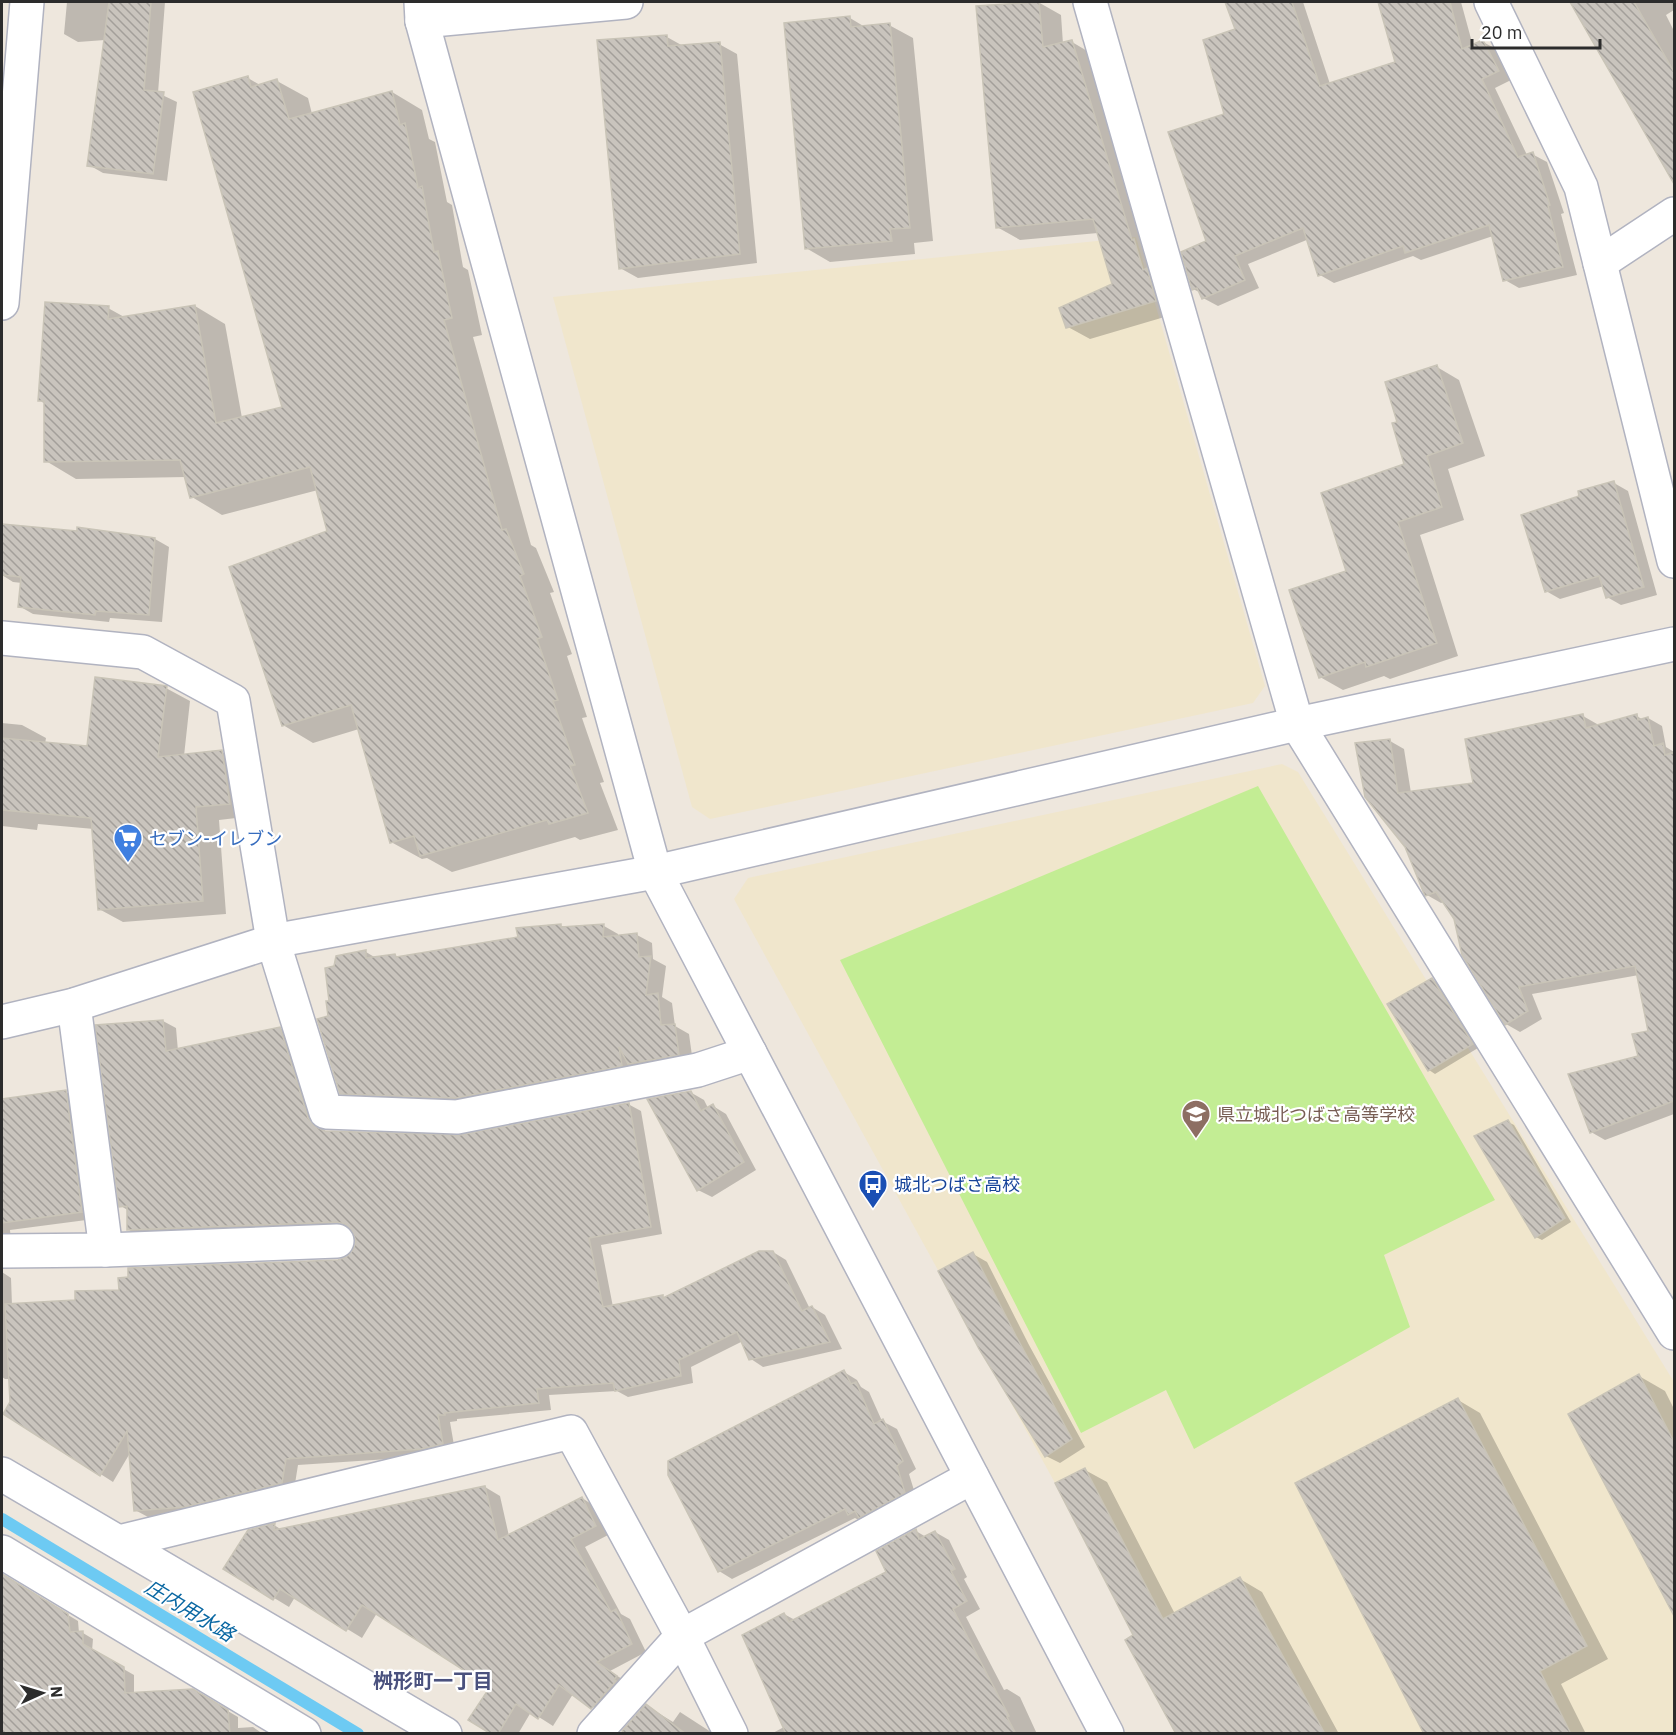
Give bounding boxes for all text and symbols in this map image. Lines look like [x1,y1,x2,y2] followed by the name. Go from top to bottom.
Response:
[1472,12,1600,50] scale bar
[1481,21,1523,44] text: 20 m
[112,822,144,864] supermarket icon: セブン-イレブン
[149,827,282,850] place label: セブン-イレブン
[1180,1098,1212,1140] school or university icon: 県立城北つばさ高等学校
[1217,1103,1415,1126] place label: 県立城北つばさ高等学校
[857,1168,889,1210] bus stop icon: 城北つばさ高校
[894,1173,1020,1196] place label: 城北つばさ高校
[140,1573,242,1648] water label: 庄内用水路
[12,1663,72,1723] north arrow
[373,1667,493,1694] district label: 桝形町一丁目
[47,1685,67,1698] text: N

